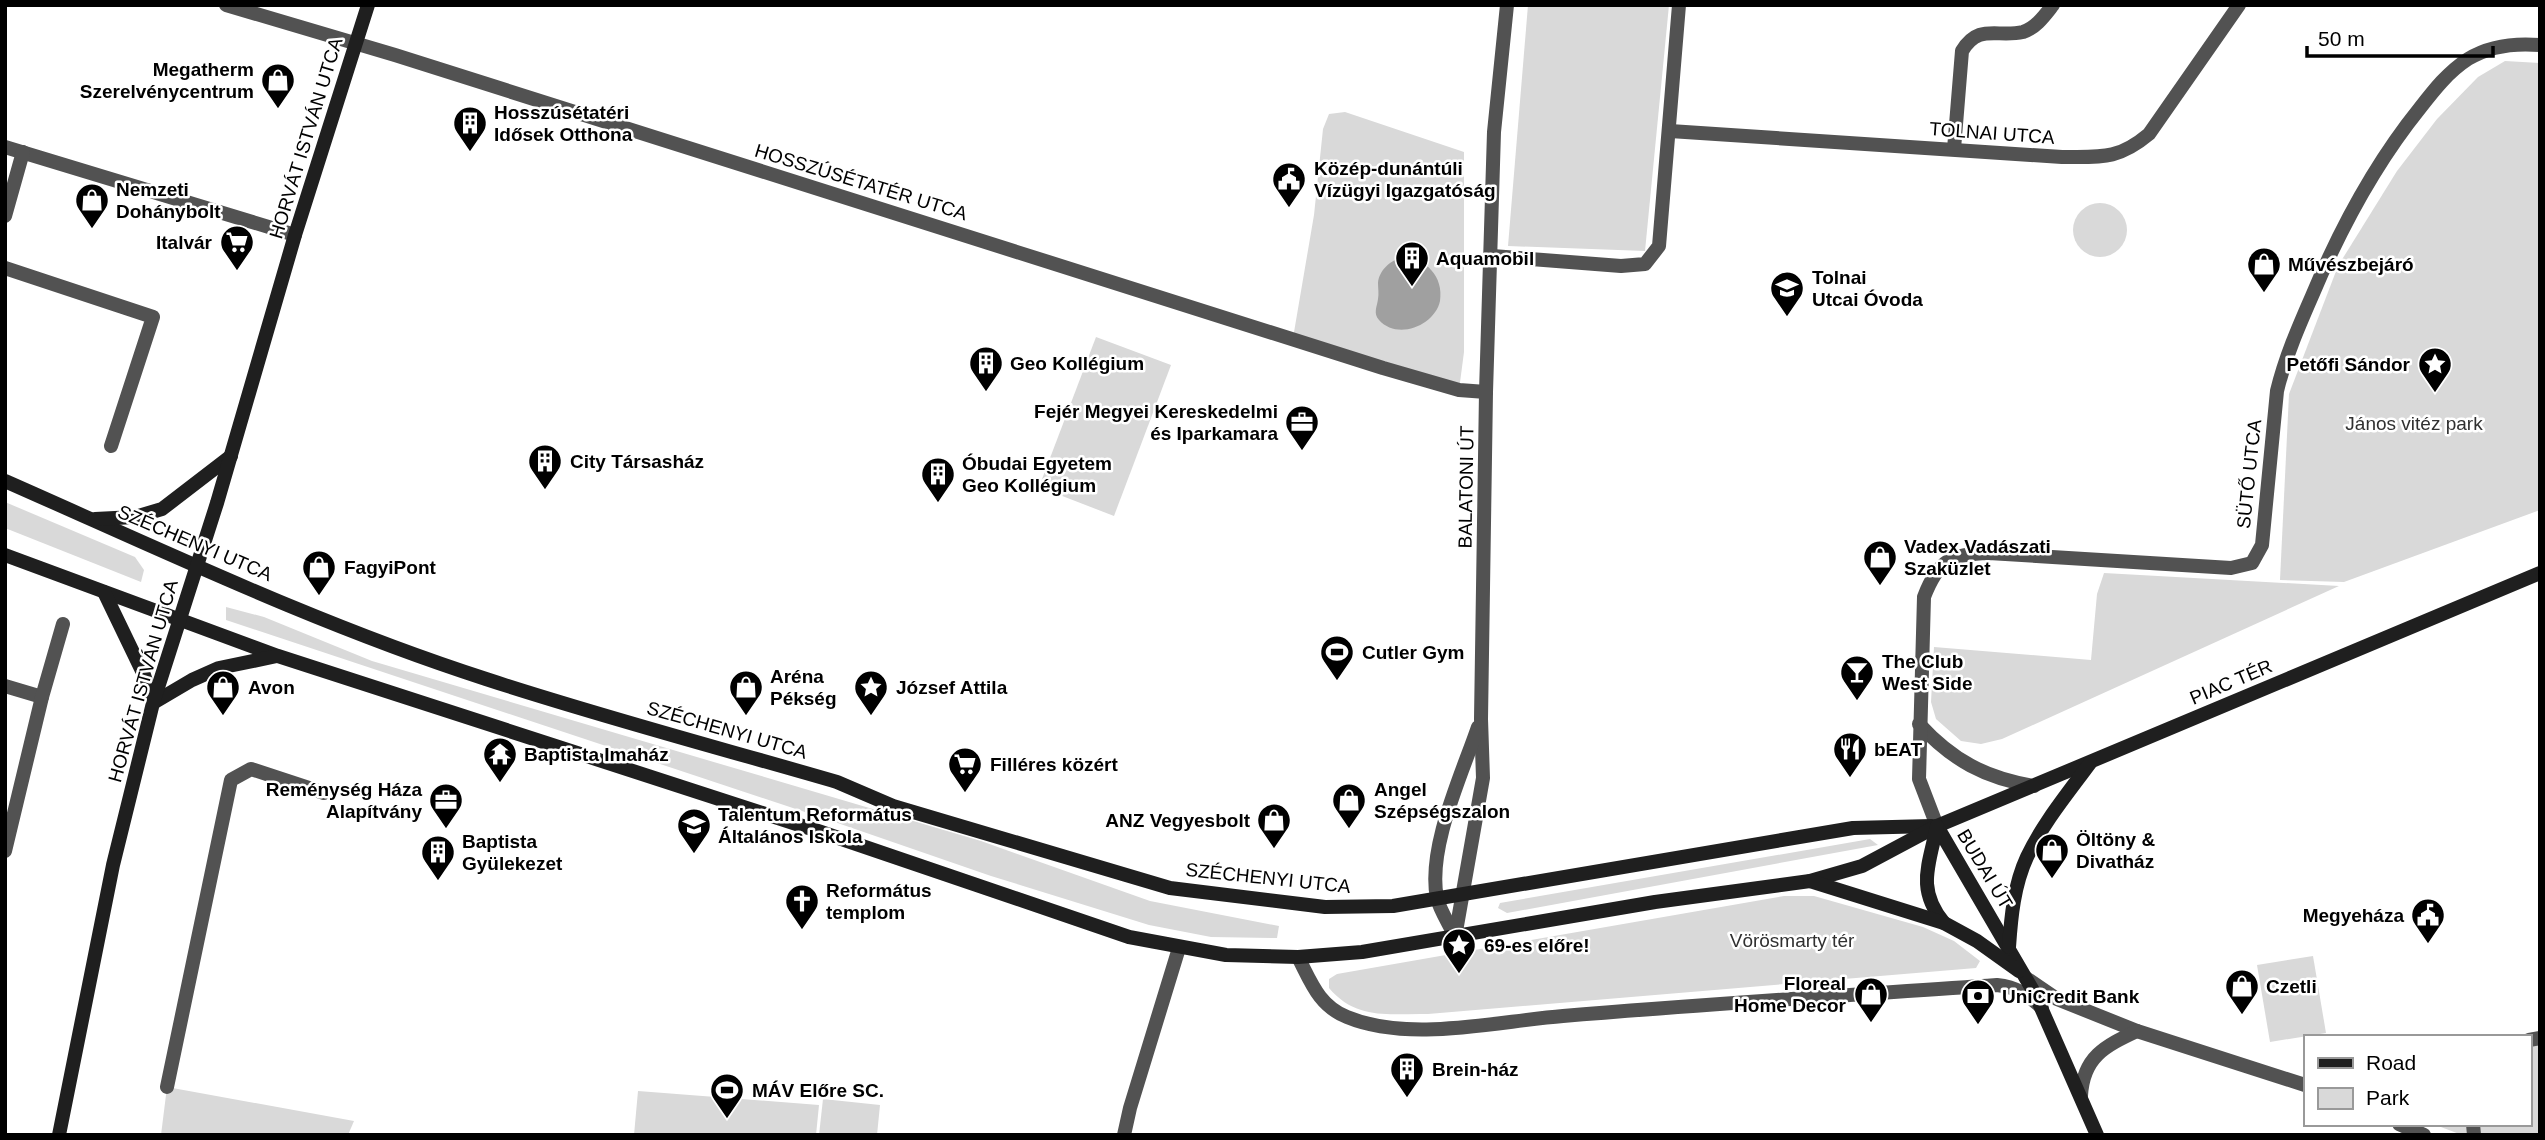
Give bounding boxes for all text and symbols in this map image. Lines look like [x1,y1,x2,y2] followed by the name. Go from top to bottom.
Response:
[2307,14,2492,58] scale bar
[2318,27,2365,50] text: 50 m
[265,34,347,241] street label: HORVÁT ISTVÁN UTCA
[80,59,254,102] place label: Megatherm Szerelvénycentrum
[259,61,297,110] shop icon: Megatherm Szerelvénycentrum
[494,102,633,145] place label: Hosszúsétatéri Idősek Otthona
[451,104,489,153] building icon: Hosszúsétatéri Idősek Otthona
[1929,118,2056,148] street label: TOLNAI UTCA
[752,140,970,224] street label: HOSSZÚSÉTATÉR UTCA
[1314,158,1496,201] place label: Közép-dunántúli Vízügyi Igazgatóság
[1270,160,1308,209] public building icon: Közép-dunántúli Vízügyi Igazgatóság
[116,179,221,222] place label: Nemzeti Dohánybolt
[73,181,111,230] shop icon: Nemzeti Dohánybolt
[218,223,256,272] supermarket icon: Italvár
[156,232,213,253] place label: Italvár
[1393,239,1431,288] building icon: Aquamobil
[2245,245,2283,294] shop icon: Művészbejáró
[1436,248,1534,269] place label: Aquamobil
[2288,254,2414,275] place label: Művészbejáró
[1812,267,1923,310] place label: Tolnai Utcai Óvoda
[1768,269,1806,318] school or university icon: Tolnai Utcai Óvoda
[967,344,1005,393] building icon: Geo Kollégium
[2416,345,2454,394] place icon: Petőfi Sándor
[1010,353,1144,374] place label: Geo Kollégium
[2286,354,2411,375] place label: Petőfi Sándor
[1034,401,1278,444] place label: Fejér Megyei Kereskedelmi és Iparkamara
[1283,403,1321,452] office icon: Fejér Megyei Kereskedelmi és Iparkamara
[2345,413,2483,434] park label: János vitéz park
[2233,418,2265,530] street label: SÜTŐ UTCA
[1454,425,1478,549] street label: BALATONI ÚT
[526,442,564,491] building icon: City Társasház
[570,451,704,472] place label: City Társasház
[962,453,1112,496] place label: Óbudai Egyetem Geo Kollégium
[919,455,957,504] building icon: Óbudai Egyetem Geo Kollégium
[115,501,276,585] street label: SZÉCHENYI UTCA
[1904,536,2051,579] place label: Vadex Vadászati Szaküzlet
[1861,538,1899,587] shop icon: Vadex Vadászati Szaküzlet
[300,548,338,597] shop icon: FagyiPont
[344,557,437,578] place label: FagyiPont
[104,577,182,785] street label: HORVÁT ISTVÁN UTCA
[1318,633,1356,682] sports icon: Cutler Gym
[1362,642,1464,663] place label: Cutler Gym
[1882,651,1972,694] place label: The Club West Side
[1838,653,1876,702] bar icon: The Club West Side
[2187,655,2275,709] street label: PIAC TÉR
[770,666,837,709] place label: Aréna Pékség
[204,668,242,717] shop icon: Avon
[727,668,765,717] shop icon: Aréna Pékség
[852,668,890,717] place icon: József Attila
[248,677,295,698] place label: Avon
[896,677,1008,698] place label: József Attila
[644,697,810,763] street label: SZÉCHENYI UTCA
[1831,730,1869,779] restaurant icon: bEAT
[481,735,519,784] temple icon: Baptista Imaház
[1874,739,1923,760] place label: bEAT
[524,744,669,765] place label: Baptista Imaház
[946,745,984,794] supermarket icon: Filléres közért
[990,754,1118,775] place label: Filléres közért
[266,779,422,822] place label: Reménység Háza Alapítvány
[1374,779,1510,822] place label: Angel Szépségszalon
[427,781,465,830] office icon: Reménység Háza Alapítvány
[1330,781,1368,830] shop icon: Angel Szépségszalon
[1255,801,1293,850] shop icon: ANZ Vegyesbolt
[718,804,912,847] place label: Talentum Református Általános Iskola
[675,806,713,855] school or university icon: Talentum Református Általános Iskola
[1105,810,1251,831] place label: ANZ Vegyesbolt
[1953,826,2017,913] street label: BUDAI ÚT
[2076,829,2155,872] place label: Öltöny & Divatház
[462,831,563,874] place label: Baptista Gyülekezet
[2033,831,2071,880] shop icon: Öltöny & Divatház
[419,833,457,882] building icon: Baptista Gyülekezet
[1184,859,1352,897] street label: SZÉCHENYI UTCA
[826,880,932,923] place label: Református templom
[783,882,821,931] church icon: Református templom
[2409,896,2447,945] public building icon: Megyeháza
[2303,905,2404,926] place label: Megyeháza
[1440,926,1478,975] place icon: 69-es előre!
[1730,930,1855,951] park label: Vörösmarty tér
[1484,935,1590,956] place label: 69-es előre!
[2223,967,2261,1016] shop icon: Czetli
[1734,973,1847,1016] place label: Floreal Home Decor
[1852,975,1890,1024] shop icon: Floreal Home Decor
[2266,976,2317,997] place label: Czetli
[1959,977,1997,1026] bank icon: UniCredit Bank
[2002,986,2140,1007] place label: UniCredit Bank
[2304,1035,2531,1126] legend
[1388,1050,1426,1099] building icon: Brein-ház
[2366,1051,2416,1074] text: Road
[1432,1059,1519,1080] place label: Brein-ház
[708,1071,746,1120] sports icon: MÁV Előre SC.
[752,1080,884,1101] place label: MÁV Előre SC.
[2366,1086,2410,1109] text: Park

